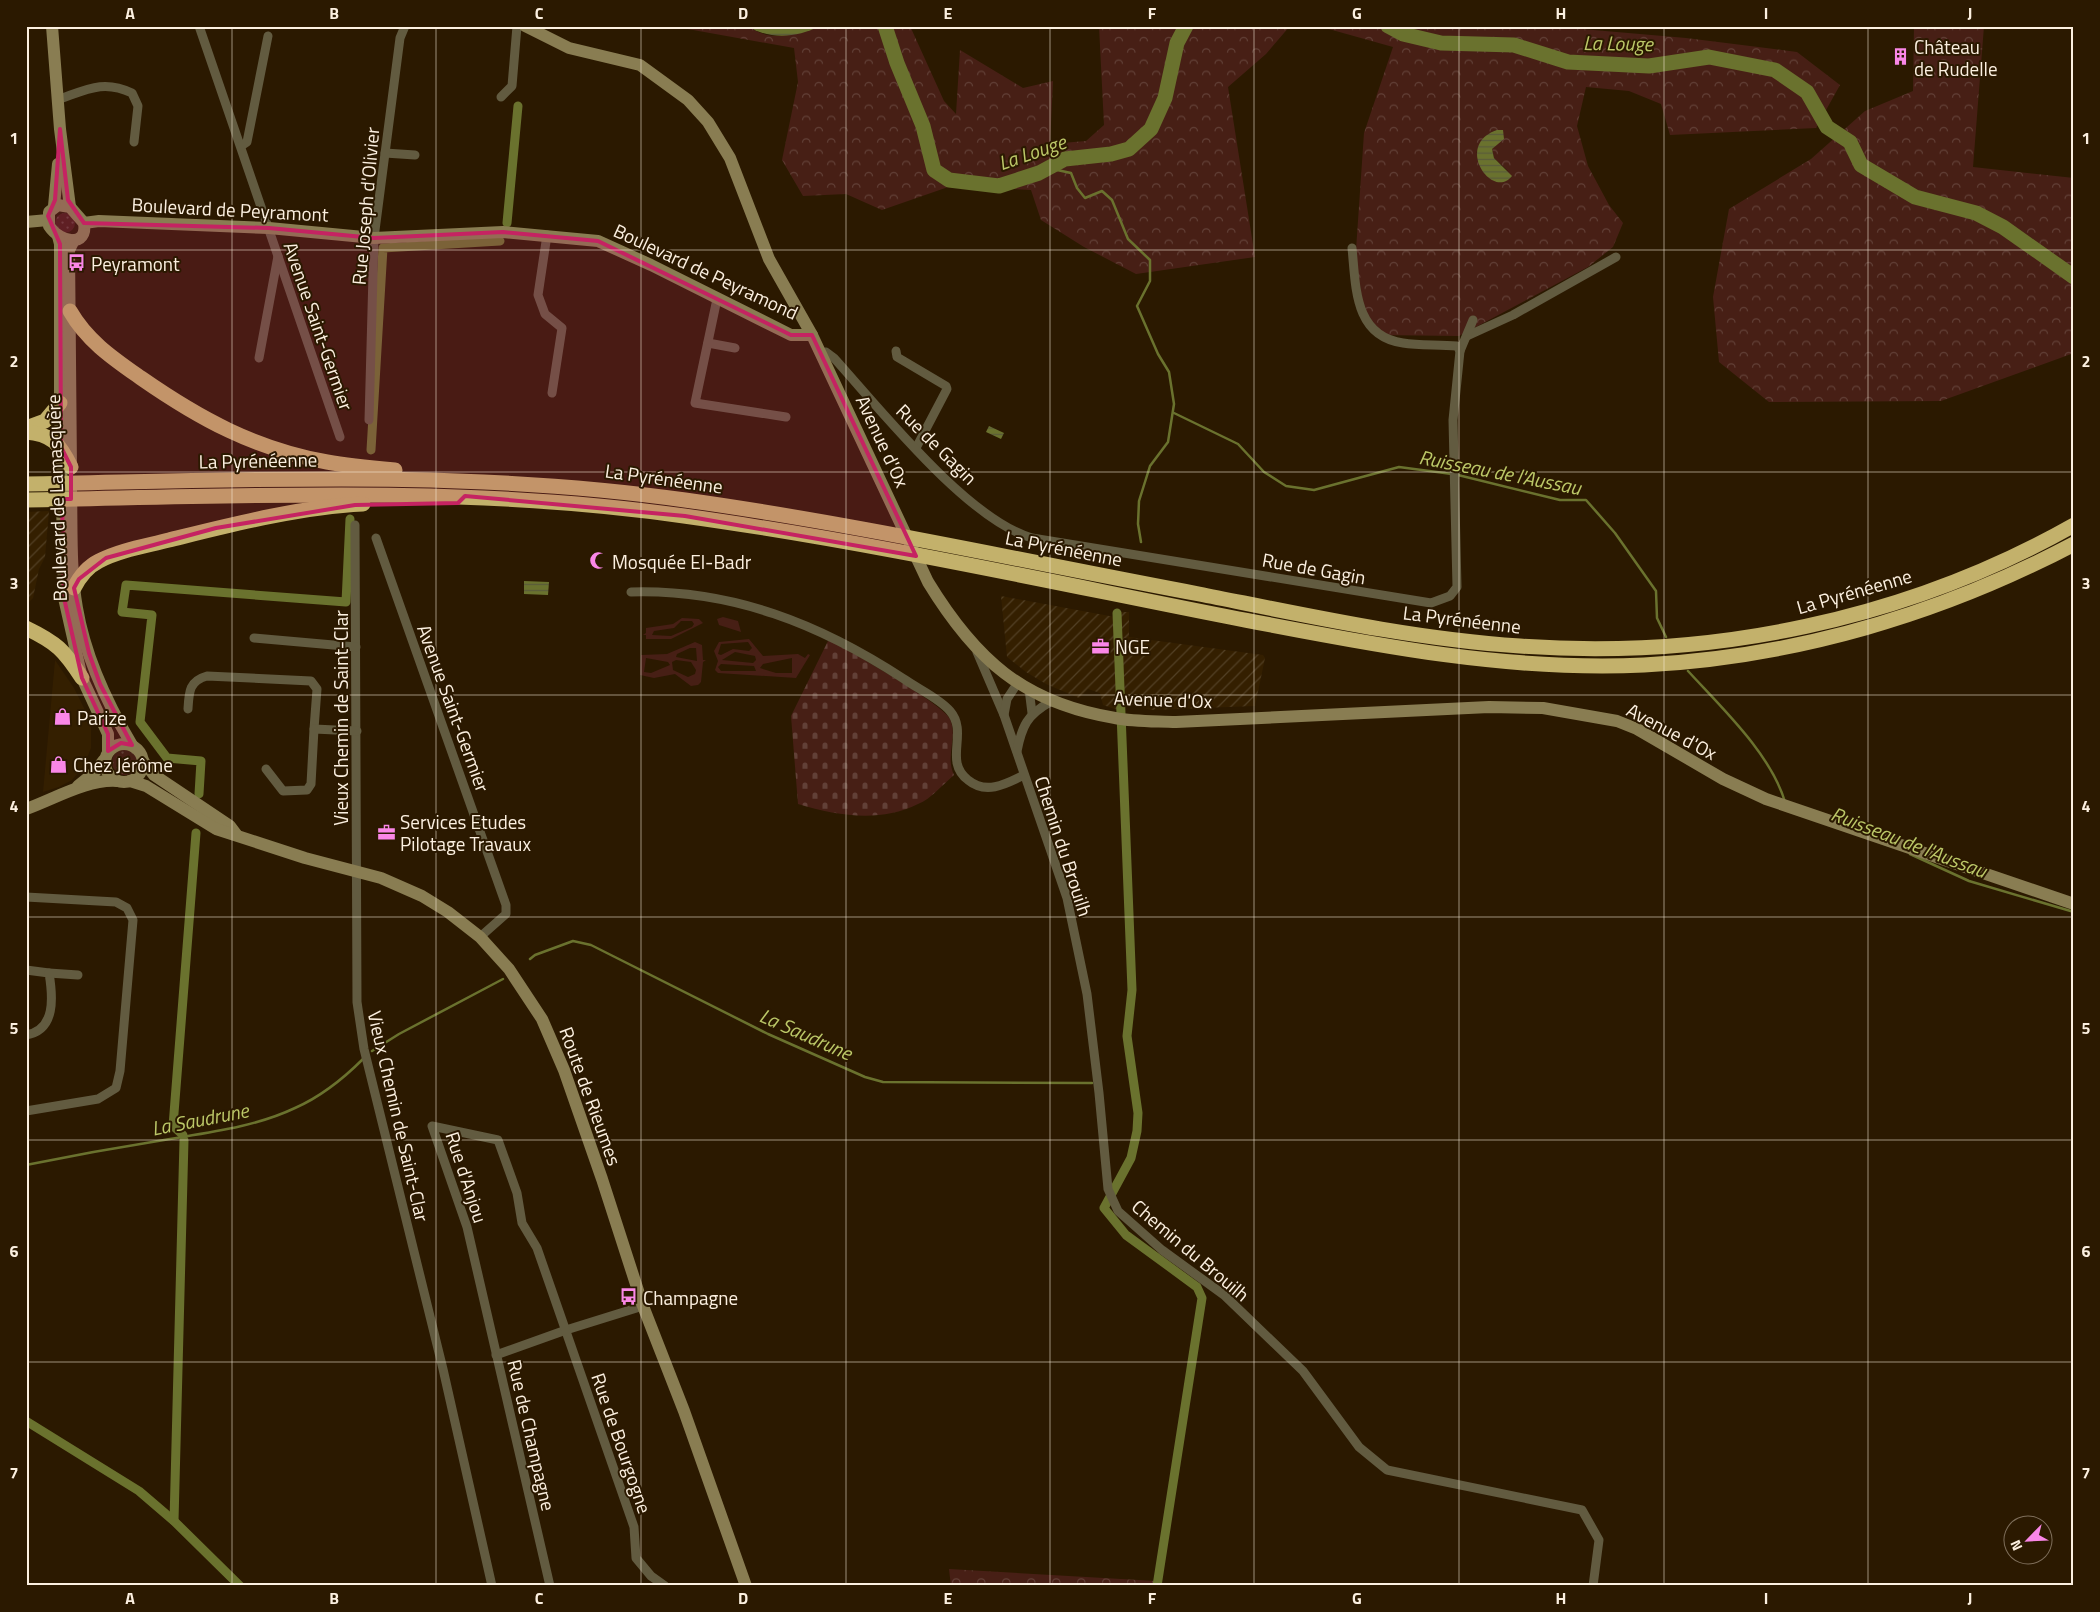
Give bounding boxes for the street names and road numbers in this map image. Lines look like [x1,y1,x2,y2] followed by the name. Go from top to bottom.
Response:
[344,125,386,286] street label: Rue Joseph d'Olivier
[131,189,330,229] street label: Boulevard de Peyramont
[609,215,803,327] street label: Boulevard de Peyramond
[277,238,362,415] street label: Avenue Saint-Germier
[849,390,917,492] street label: Avenue d'Ox
[38,394,74,602] street label: Boulevard de Lamasquère
[890,397,984,491] street label: Rue de Gagin
[198,444,318,476] street label: La Pyrénéenne
[603,455,725,501] street label: La Pyrénéenne
[1003,522,1125,574] street label: La Pyrénéenne
[1260,545,1368,591] street label: Rue de Gagin
[1793,561,1915,621] street label: La Pyrénéenne
[1401,597,1523,641] street label: La Pyrénéenne
[326,610,355,826] street label: Vieux Chemin de Saint-Clar
[410,620,498,796] street label: Avenue Saint-Germier
[1113,683,1213,715] street label: Avenue d'Ox
[1622,695,1723,767] street label: Avenue d'Ox
[1028,772,1100,920] street label: Chemin du Brouilh
[361,1008,437,1225] street label: Vieux Chemin de Saint-Clar
[552,1023,630,1170] street label: Route de Rieumes
[439,1128,495,1226] street label: Rue d'Anjou
[1126,1192,1256,1308] street label: Chemin du Brouilh
[501,1357,563,1513] street label: Rue de Champagne
[584,1369,660,1517] street label: Rue de Bourgogne

